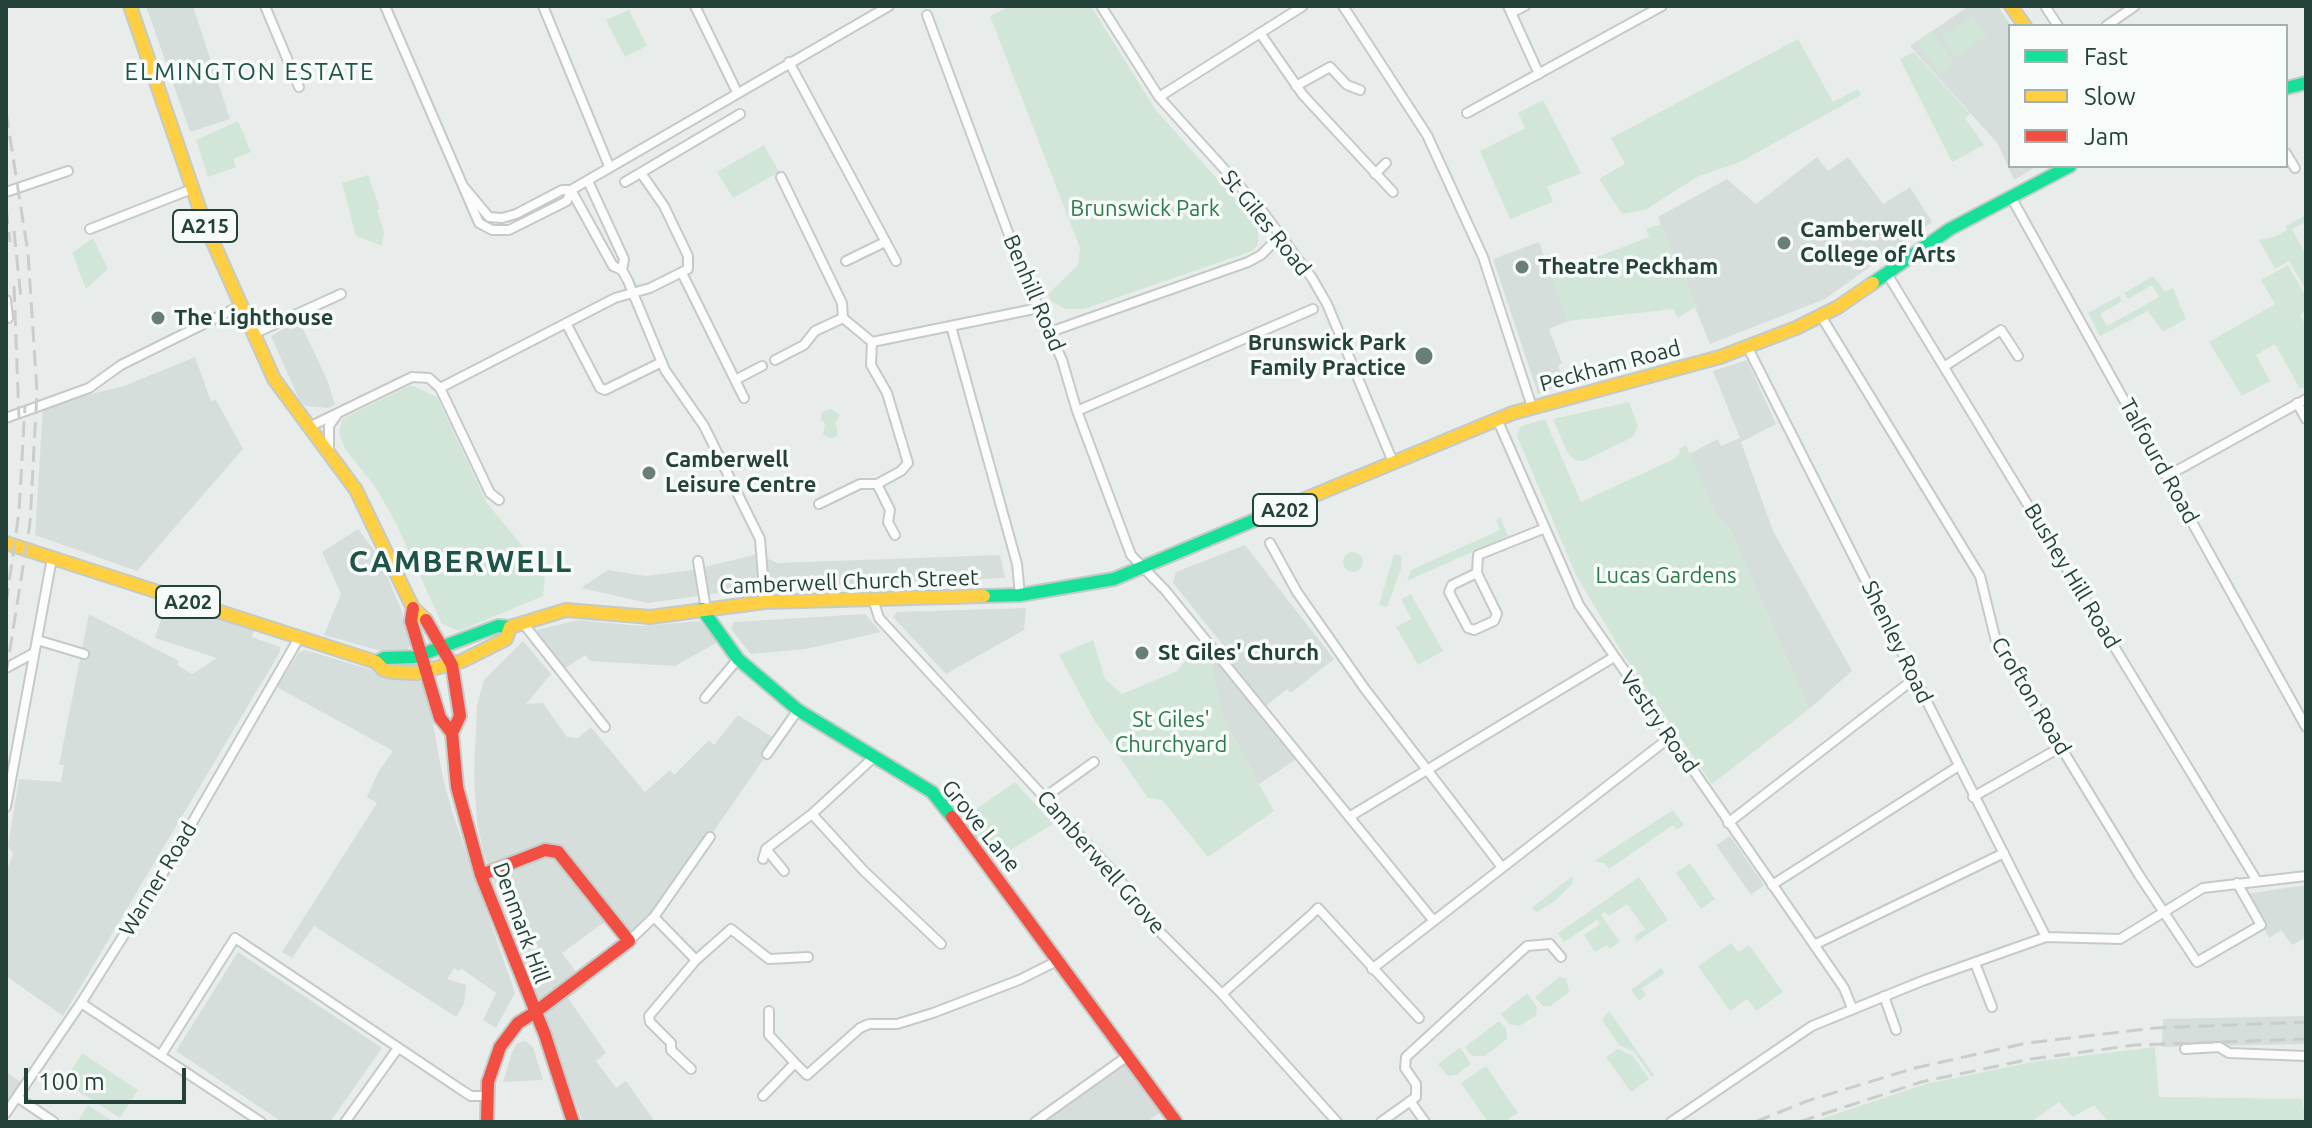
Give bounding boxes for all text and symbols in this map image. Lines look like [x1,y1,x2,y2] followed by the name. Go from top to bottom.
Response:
[2008,24,2288,168] legend
[2084,43,2128,70] text: Fast
[125,58,375,86] district label: ELMINGTON ESTATE
[2084,83,2136,110] text: Slow
[2084,123,2129,150] text: Jam
[1215,165,1317,281] street label: St Giles Road
[1070,196,1220,222] park label: Brunswick Park
[173,210,237,242] road number: A215
[1800,217,1956,268] place label: Camberwell College of Arts
[998,231,1070,355] street label: Benhill Road
[1775,234,1793,252] marker: Camberwell College of Arts
[1538,254,1718,280] place label: Theatre Peckham
[1513,258,1531,276] marker: Theatre Peckham
[174,305,334,331] place label: The Lighthouse
[149,309,167,327] marker: The Lighthouse
[1248,330,1406,382] place label: Brunswick Park Family Practice
[1537,335,1683,397] street label: Peckham Road
[1413,345,1435,367] marker: Brunswick Park Family Practice
[2114,394,2204,528] street label: Talfourd Road
[665,447,816,498] place label: Camberwell Leisure Centre
[640,464,658,482] marker: Camberwell Leisure Centre
[1253,494,1317,526] road number: A202
[2018,499,2126,653] street label: Bushey Hill Road
[349,544,573,580] district label: CAMBERWELL
[1595,563,1737,589] park label: Lucas Gardens
[719,564,979,600] street label: Camberwell Church Street
[1856,576,1938,708] street label: Shenley Road
[156,586,220,618] road number: A202
[1985,632,2077,760] street label: Crofton Road
[1158,640,1319,666] place label: St Giles' Church
[1133,644,1151,662] marker: St Giles' Church
[1614,666,1704,778] street label: Vestry Road
[1115,707,1227,758] park label: St Giles' Churchyard
[936,775,1026,877] street label: Grove Lane
[1031,785,1171,939] street label: Camberwell Grove
[114,817,202,941] street label: Warner Road
[487,859,555,987] street label: Denmark Hill
[28,1052,190,1102] scale bar
[38,1068,105,1095] text: 100 m

